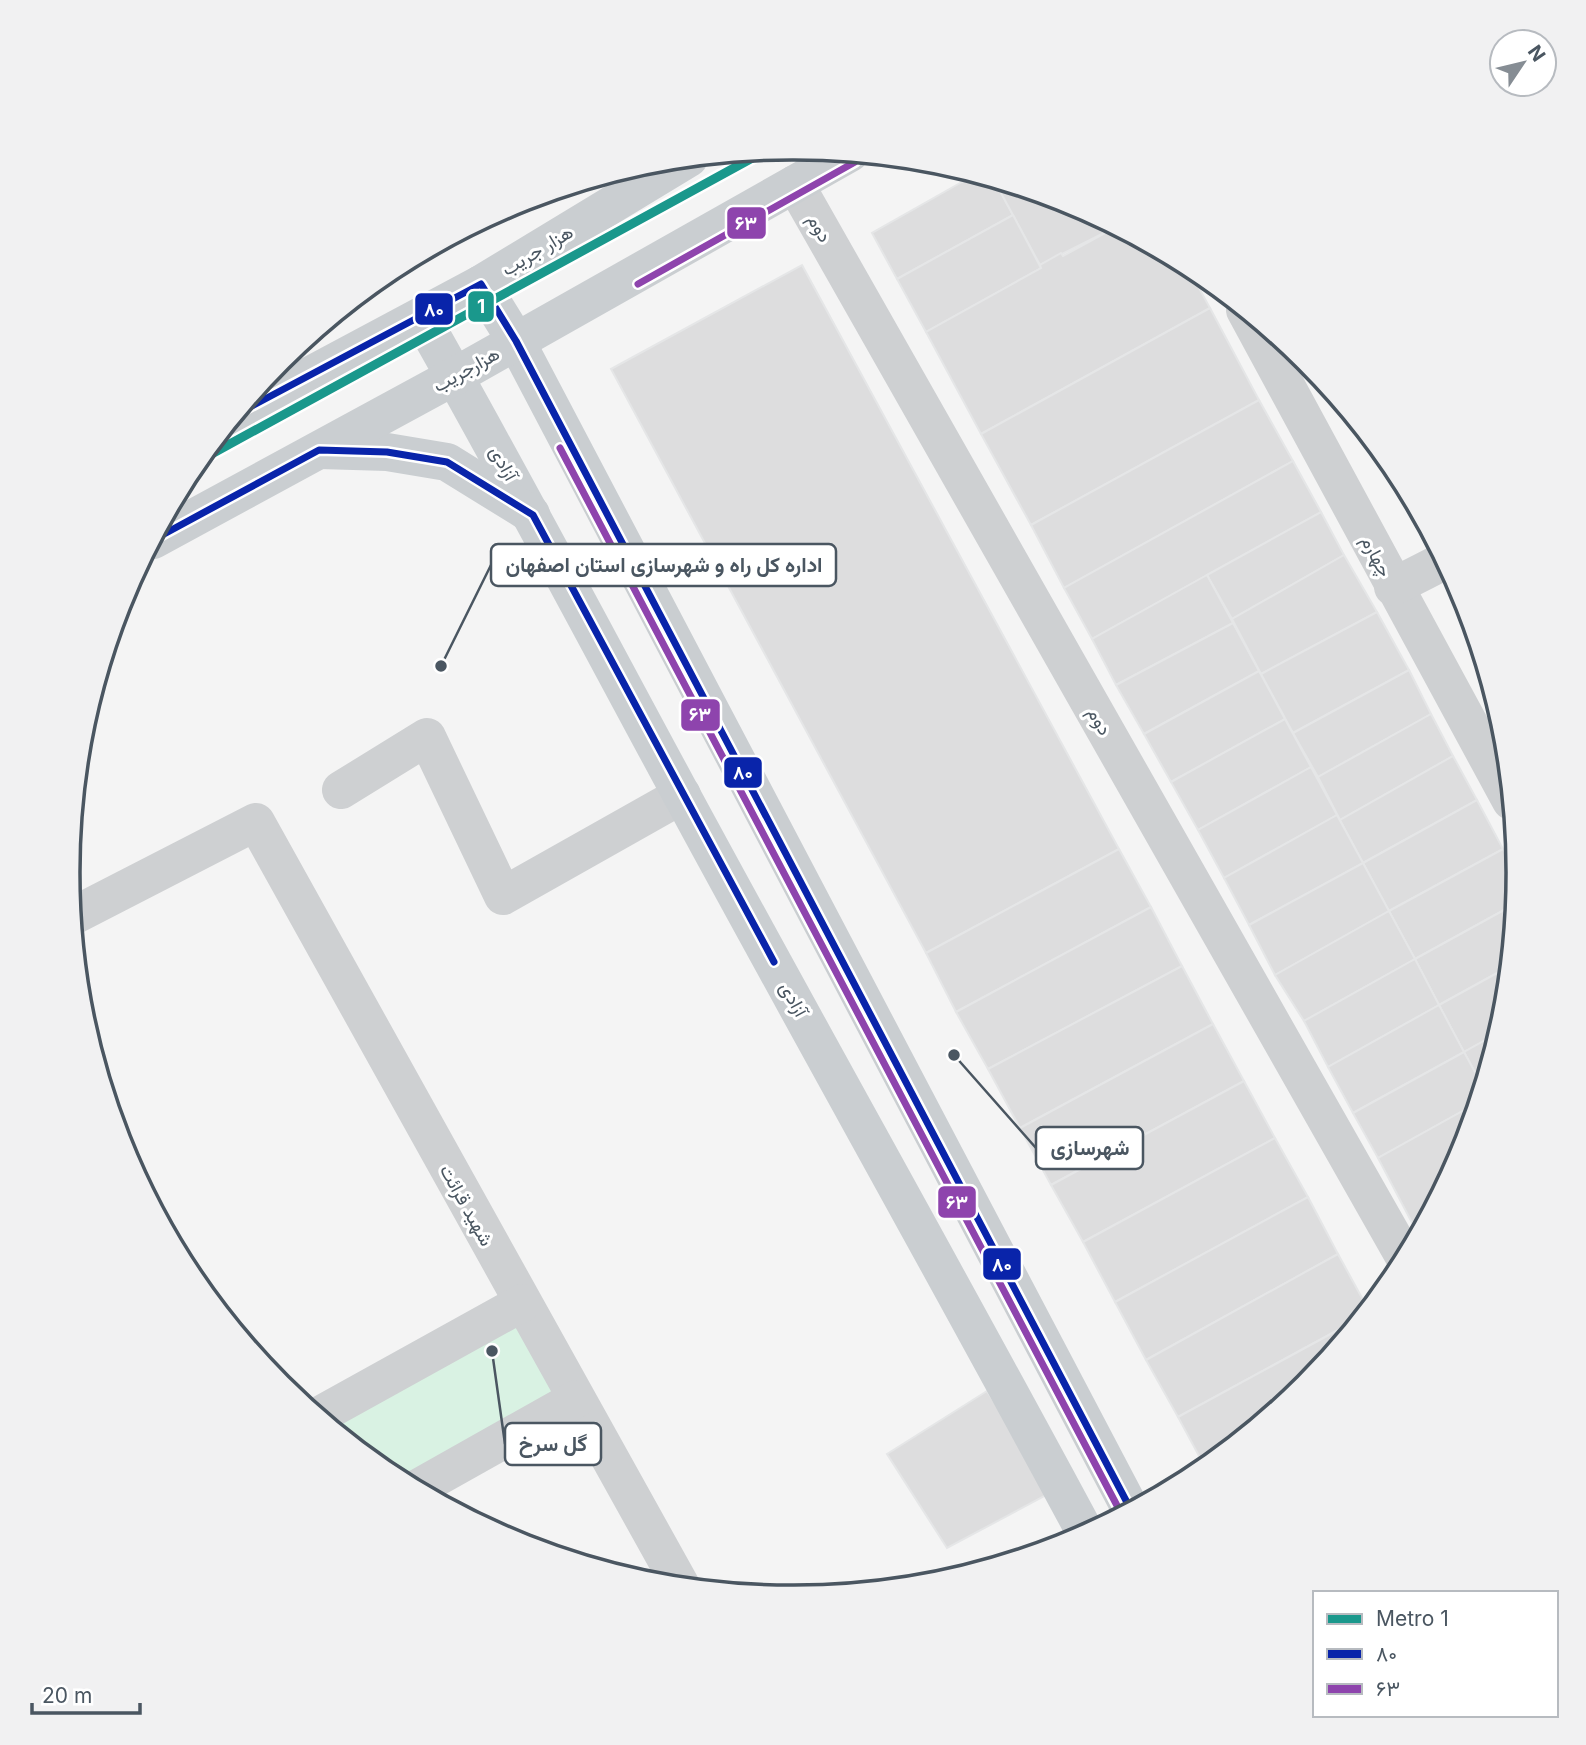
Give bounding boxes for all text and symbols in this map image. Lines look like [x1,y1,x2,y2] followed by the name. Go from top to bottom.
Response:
[1488,28,1558,98] north arrow
[1523,41,1550,66] text: N
[726,206,767,240] line badge: ۶۳
[802,210,837,247] street label: دوم
[735,212,757,235] text: ۶۳
[497,220,577,281] street label: هزار جریب
[467,290,495,323] line badge: 1
[414,292,454,326] line badge: ۸۰
[477,295,485,318] text: 1
[424,298,444,321] text: ۸۰
[429,342,503,397] street label: هزارجریب
[485,442,523,486] street label: آزادی
[1354,532,1397,582] street label: چهارم
[491,544,836,586] callout: اداره کل راه و شهرسازی استان اصفهان
[505,552,823,578] text: اداره کل راه و شهرسازی استان اصفهان
[680,698,721,732] line badge: ۶۳
[689,703,711,726] text: ۶۳
[1082,703,1117,740] street label: دوم
[723,756,763,789] line badge: ۸۰
[733,761,753,784] text: ۸۰
[775,978,813,1022] street label: آزادی
[1036,1127,1143,1169] callout: شهرسازی
[1050,1135,1130,1161] text: شهرسازی
[435,1161,498,1250] street label: شهید قرائت
[937,1185,977,1219] line badge: ۶۳
[946,1191,968,1214] text: ۶۳
[982,1247,1022,1281] line badge: ۸۰
[992,1253,1012,1276] text: ۸۰
[505,1423,601,1465] callout: گل سرخ
[519,1431,587,1458] text: گل سرخ
[1313,1591,1558,1717] legend
[1376,1606,1449,1631] text: Metro 1
[1376,1641,1397,1666] text: ۸۰
[32,1672,140,1716] scale bar
[1376,1676,1400,1701] text: ۶۳
[42,1683,92,1708] text: 20 m

